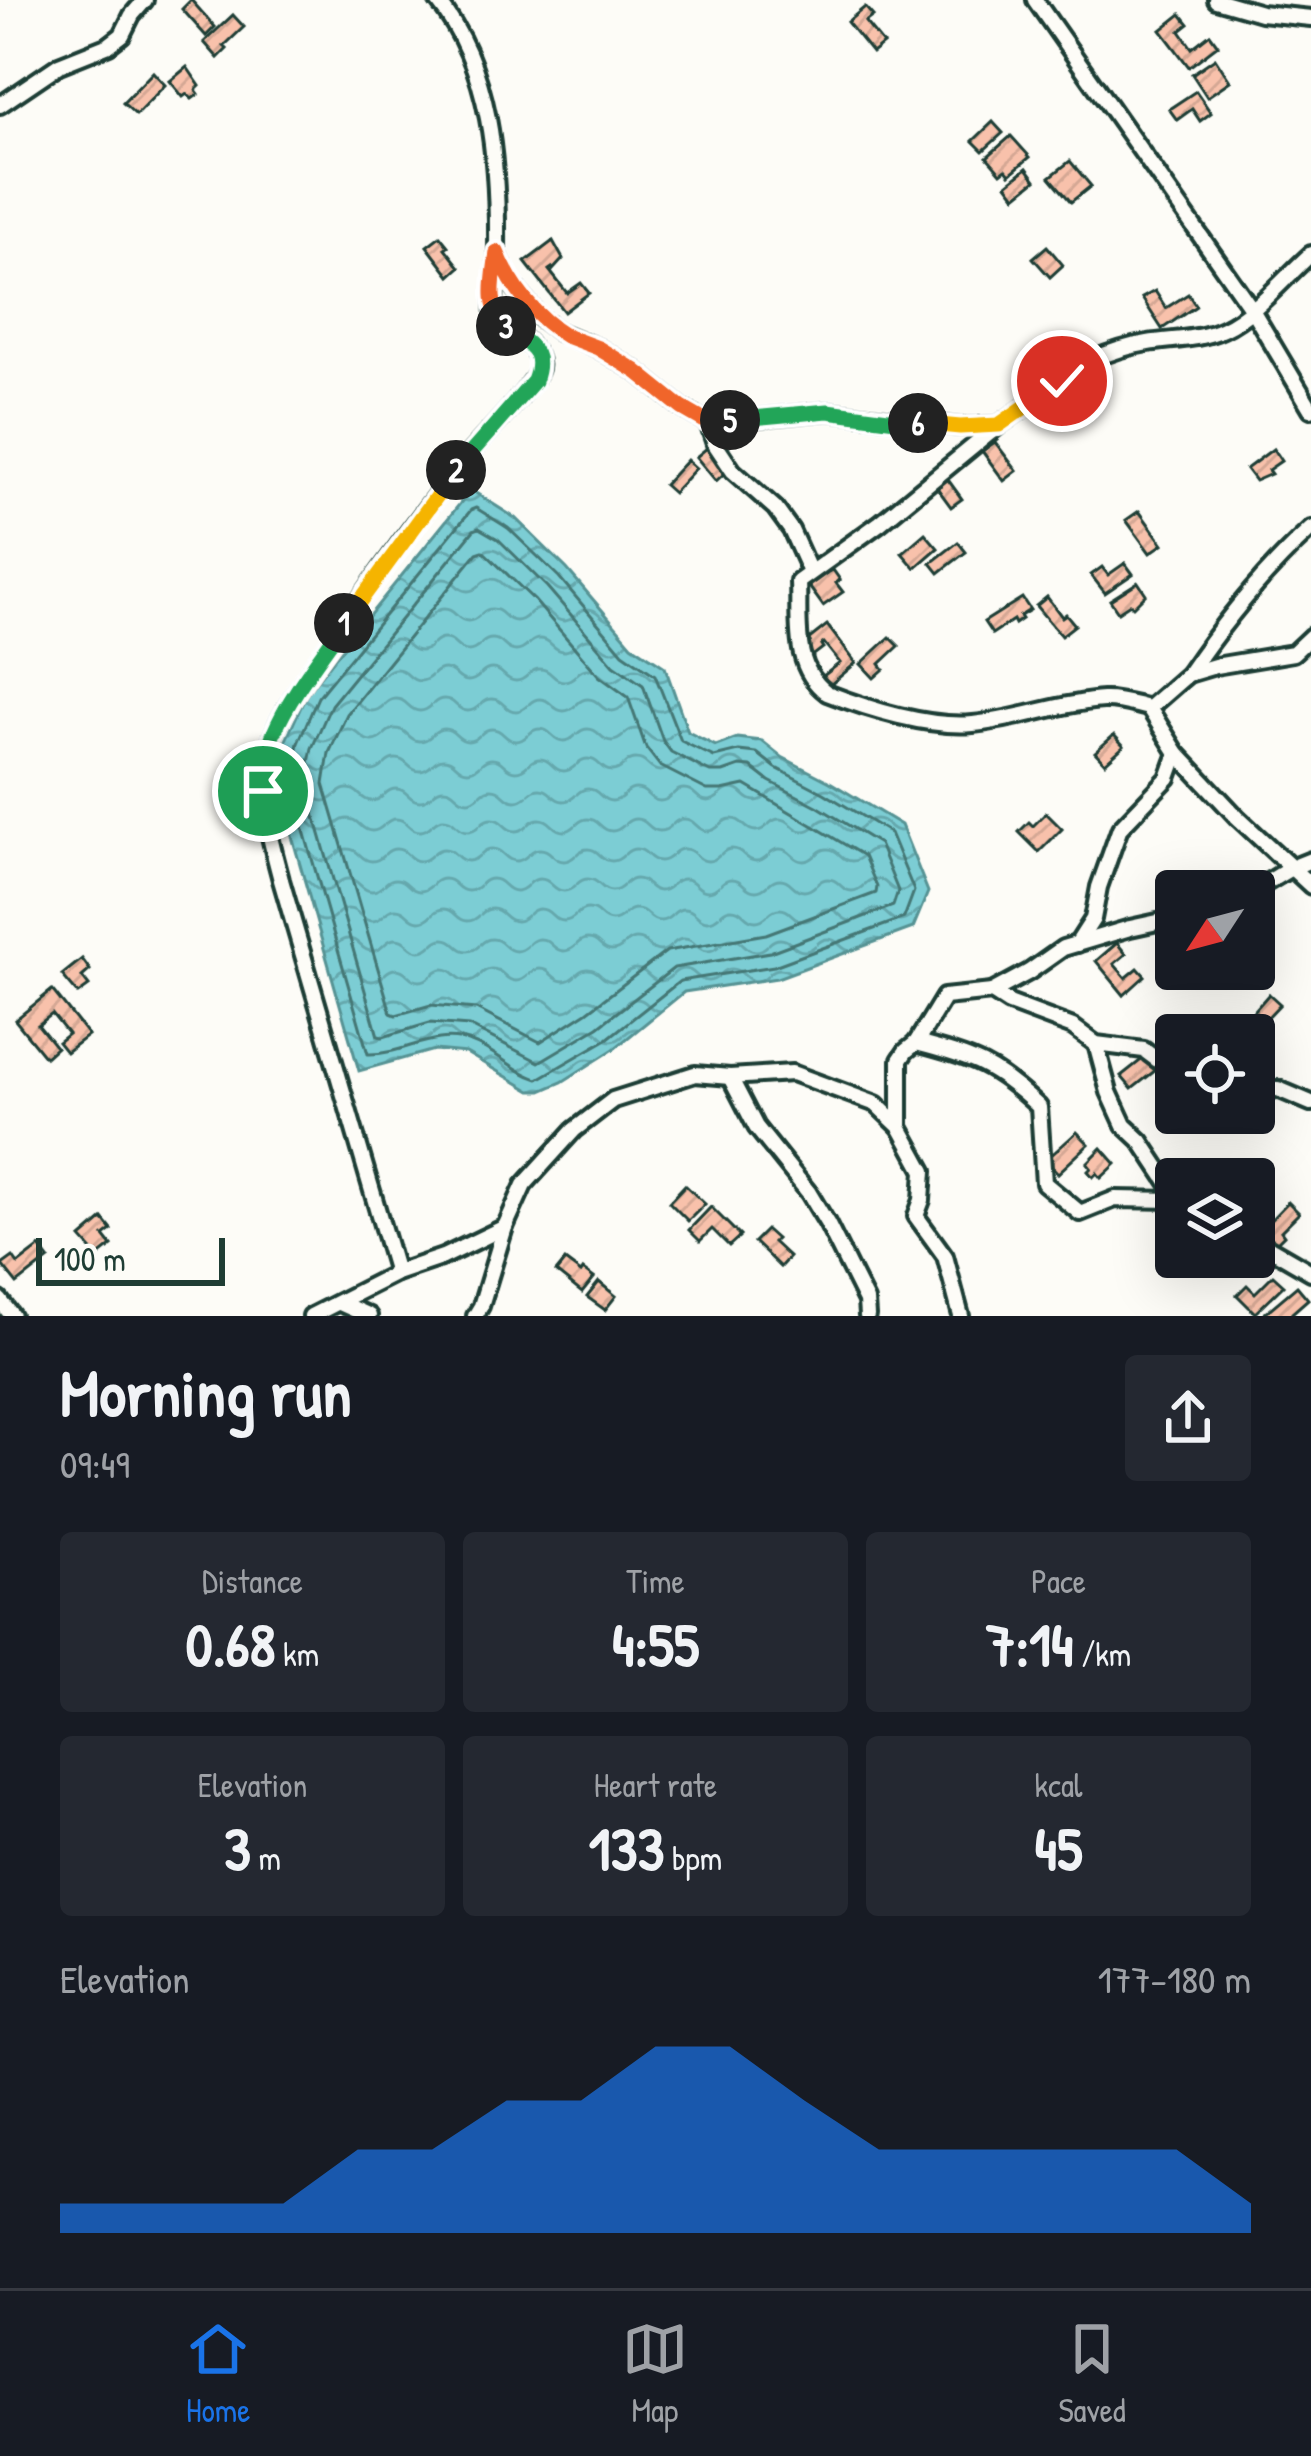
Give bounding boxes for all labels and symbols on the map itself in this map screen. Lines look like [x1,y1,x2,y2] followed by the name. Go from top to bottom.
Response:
[476,296,536,356] pin: 3
[1011,330,1113,432] pin
[700,390,760,450] pin: 5
[888,393,948,453] pin: 6
[426,440,486,500] pin: 2
[314,593,374,653] pin: 1
[212,740,314,842] pin
[1155,870,1275,990] north arrow
[36,1232,225,1285] scale bar

